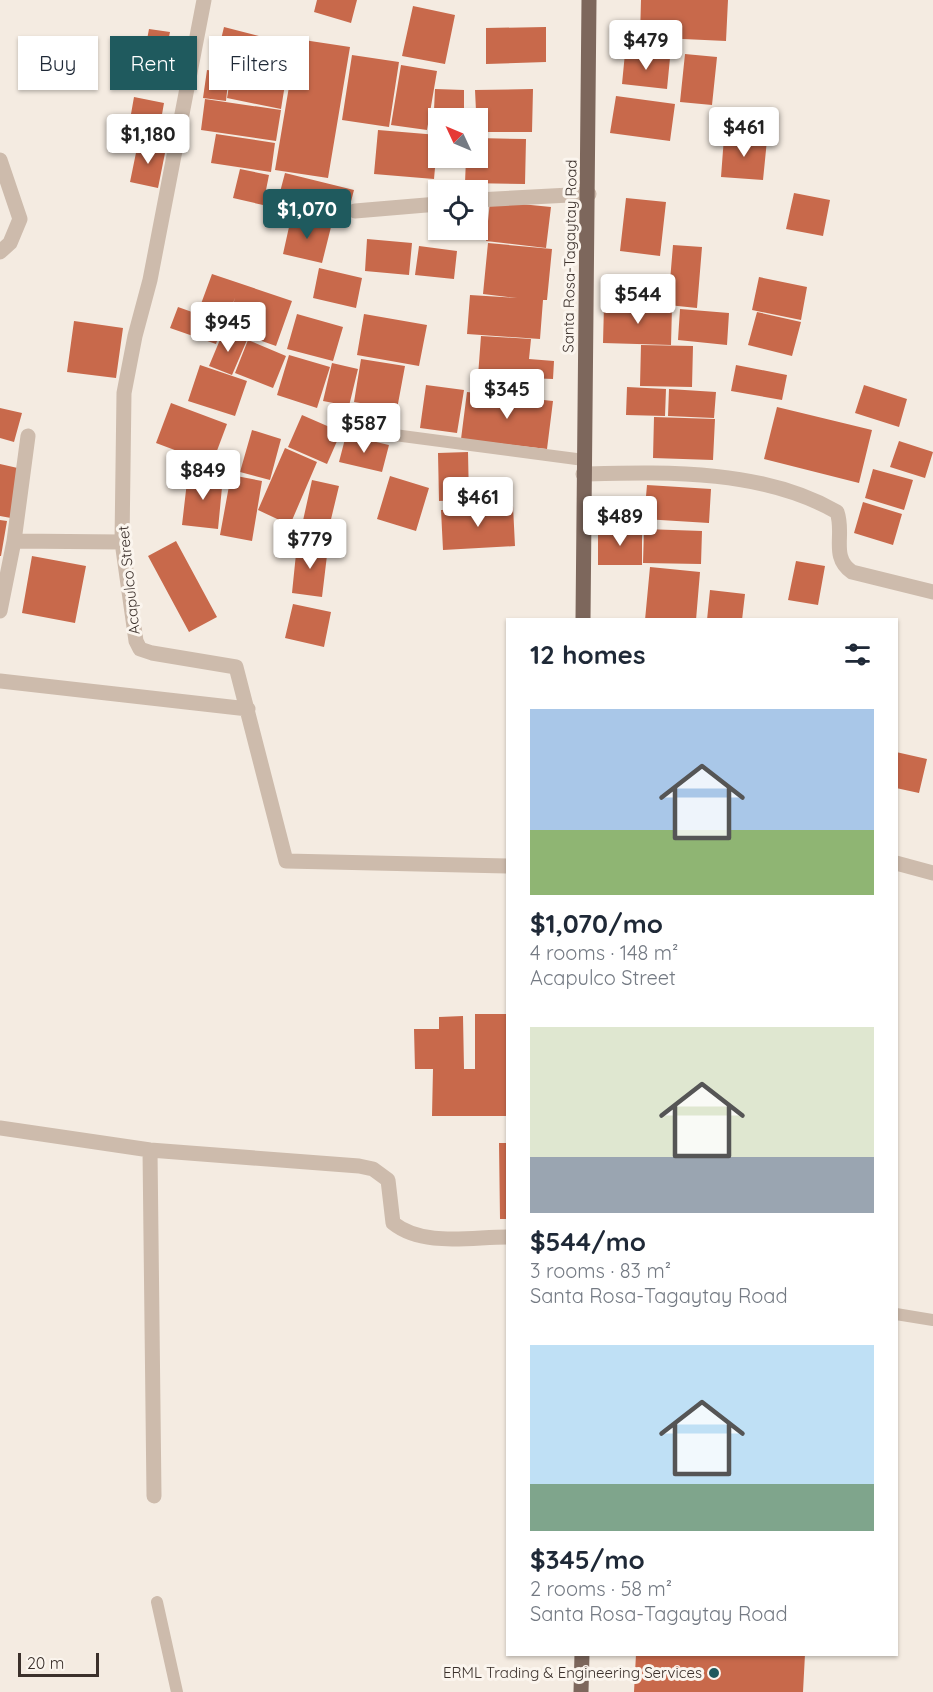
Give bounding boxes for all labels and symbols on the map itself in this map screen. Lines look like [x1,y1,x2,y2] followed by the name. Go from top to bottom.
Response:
[610,20,682,71] pin: $479
[708,107,780,158] pin: $461
[428,108,488,168] north arrow
[99,114,197,165] pin: $1,180
[558,159,581,353] street label: Santa Rosa-Tagaytay Road
[258,189,356,240] pin: $1,070
[602,274,674,325] pin: $544
[192,302,264,353] pin: $945
[471,369,543,420] pin: $345
[328,403,400,454] pin: $587
[167,450,239,501] pin: $849
[442,477,514,528] pin: $461
[584,496,656,547] pin: $489
[274,519,346,570] pin: $779
[113,525,144,635] street label: Acapulco Street
[18,1650,99,1678] scale bar
[443,1663,702,1682] place label: ERML Trading & Engineering Services
[707,1666,721,1680] marker: ERML Trading & Engineering Services

